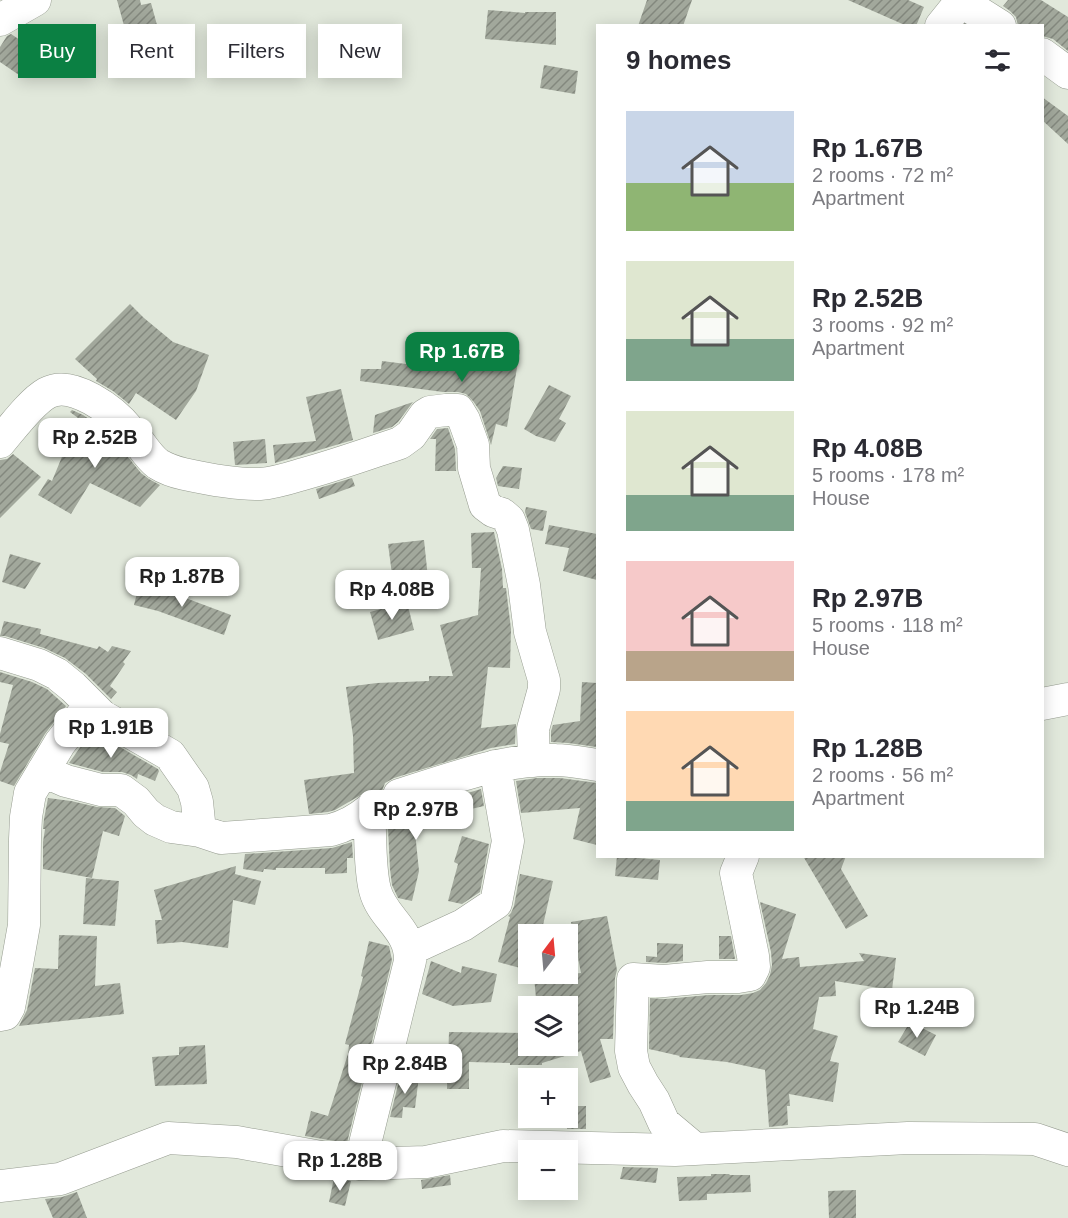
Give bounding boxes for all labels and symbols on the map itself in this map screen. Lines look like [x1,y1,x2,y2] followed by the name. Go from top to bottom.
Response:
[400,332,524,383] pin: Rp 1.67B
[33,418,157,469] pin: Rp 2.52B
[120,557,244,608] pin: Rp 1.87B
[330,570,454,621] pin: Rp 4.08B
[49,708,173,759] pin: Rp 1.91B
[354,790,478,841] pin: Rp 2.97B
[518,924,578,984] north arrow
[855,988,979,1039] pin: Rp 1.24B
[343,1044,467,1095] pin: Rp 2.84B
[278,1141,402,1192] pin: Rp 1.28B

